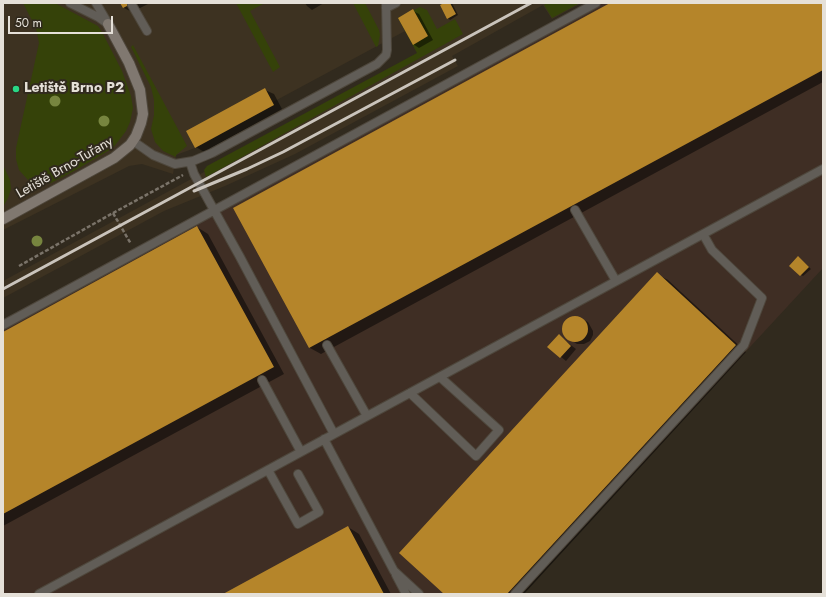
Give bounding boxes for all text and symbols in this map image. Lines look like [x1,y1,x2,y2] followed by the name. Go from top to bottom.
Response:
[10,8,115,34] scale bar
[15,14,42,32] text: 50 m
[24,81,124,97] place label: Letiště Brno P2
[11,84,21,94] marker: Letiště Brno P2
[14,133,116,203] street label: Letiště Brno-Tuřany

